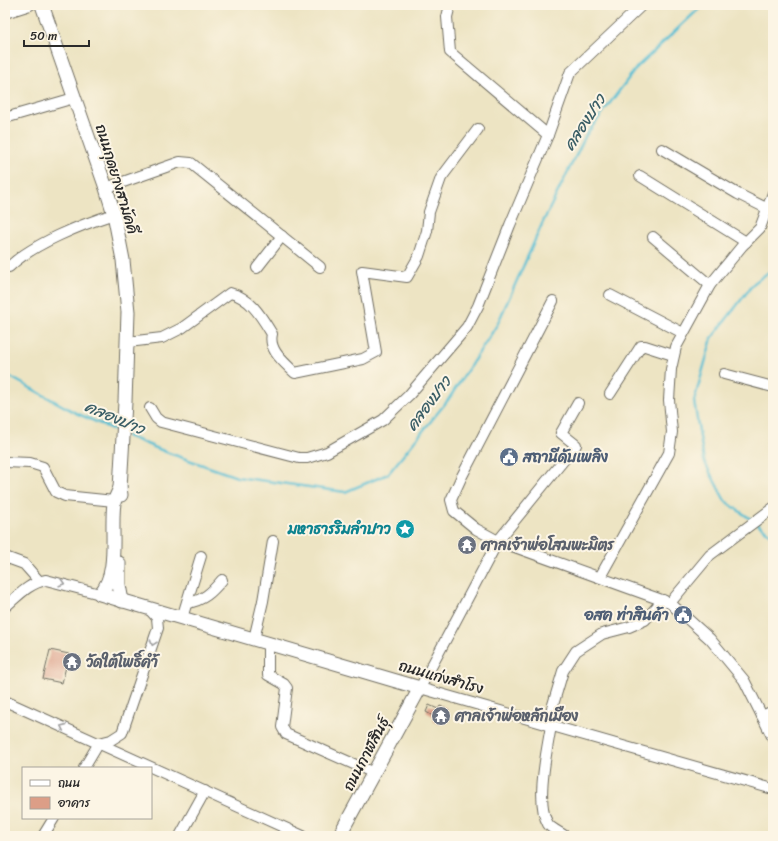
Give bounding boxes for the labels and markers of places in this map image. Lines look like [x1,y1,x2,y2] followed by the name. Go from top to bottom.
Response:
[522,444,608,470] place label: สถานีดับเพลิง
[498,446,520,468] public building icon: สถานีดับเพลิง
[287,516,392,542] place label: มหาธารริมลำปาว
[394,518,416,540] place icon: มหาธารริมลำปาว
[480,532,615,558] place label: ศาลเจ้าพ่อโสมพะมิตร
[456,534,478,556] temple icon: ศาลเจ้าพ่อโสมพะมิตร
[584,602,669,628] place label: อสค ท่าสินค้า
[672,604,694,626] public building icon: อสค ท่าสินค้า
[86,649,161,675] place label: วัดใต้โพธิ์คำ้
[61,651,83,673] temple icon: วัดใต้โพธิ์คำ้
[454,703,578,729] place label: ศาลเจ้าพ่อหลักเมือง
[430,705,452,727] temple icon: ศาลเจ้าพ่อหลักเมือง

